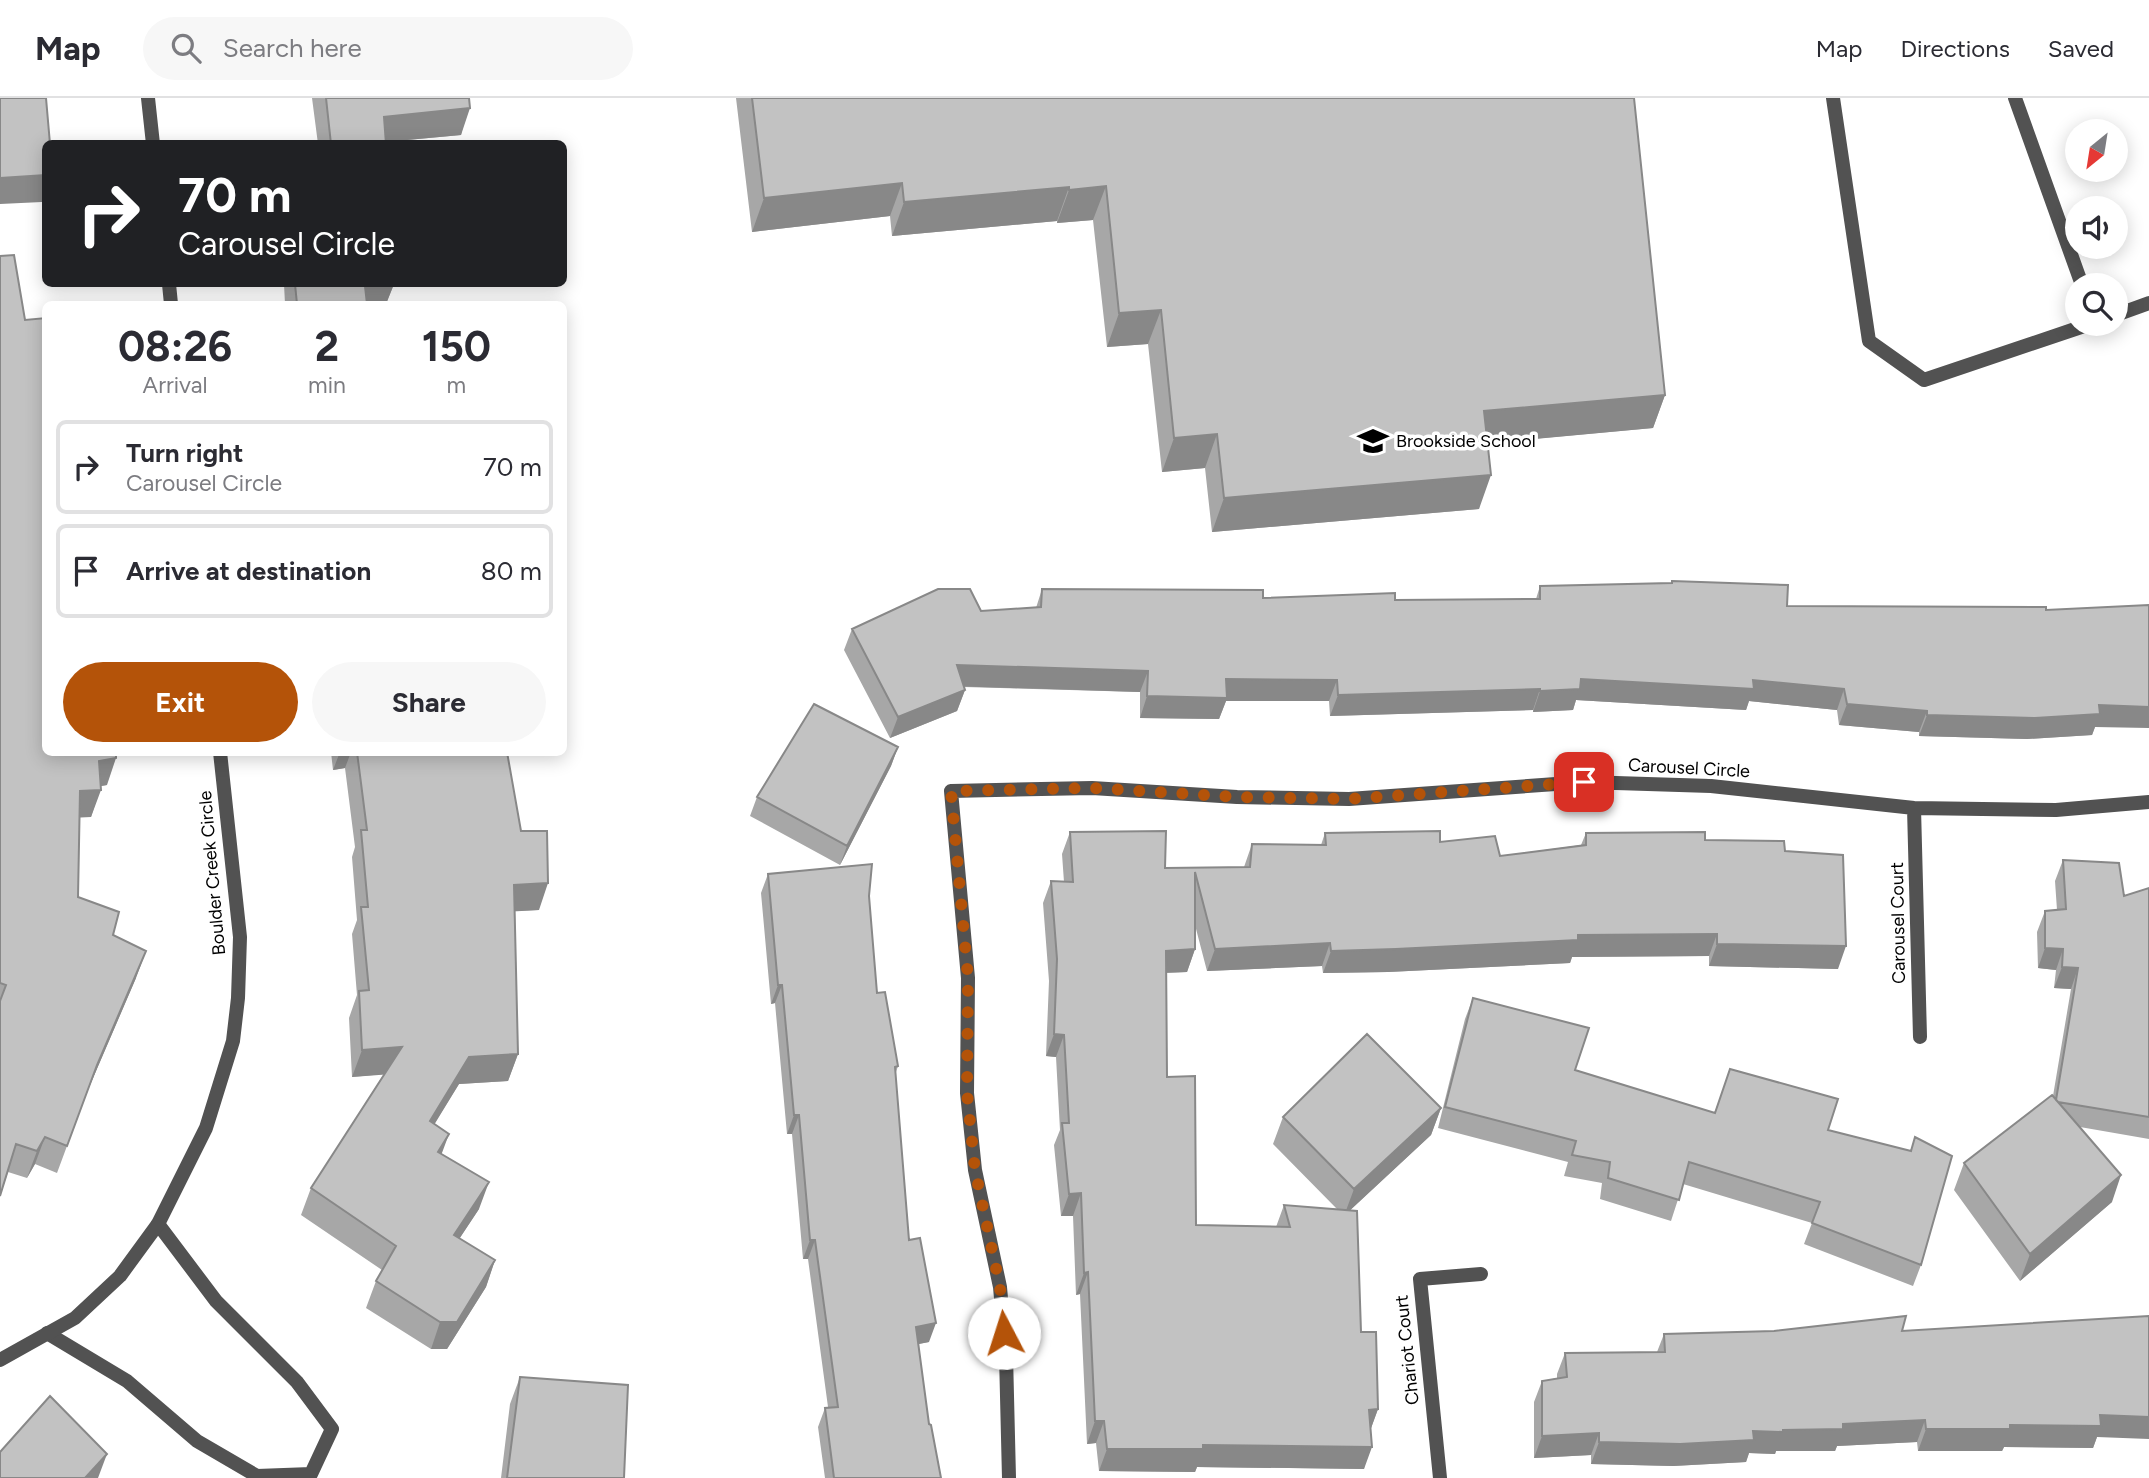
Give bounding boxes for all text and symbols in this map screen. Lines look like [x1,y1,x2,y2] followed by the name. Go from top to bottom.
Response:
[143,17,633,80] search box
[35,29,101,68] text: Map
[167,29,205,67] icon: search
[223,32,362,64] text: Search here
[1816,34,1862,63] text: Map
[1900,34,2010,63] text: Directions
[2048,34,2114,63] text: Saved
[2065,119,2128,182] north arrow
[2065,119,2128,336] map controls
[178,165,291,224] text: 70 m
[63,168,154,259] icon: right
[2065,196,2128,259] button: sound
[178,225,395,263] text: Carousel Circle
[2065,273,2128,336] button: search
[118,321,232,372] text: 08:26
[315,321,339,372] text: 2
[422,321,491,372] text: 150
[143,371,208,399] text: Arrival
[308,371,346,399] text: min
[447,371,466,399] text: m
[1356,424,1390,458] school or university icon: Brookside School
[1396,430,1536,452] place label: Brookside School
[126,437,243,469] text: Turn right
[67,448,105,486] icon: right
[483,451,542,483] text: 70 m
[126,469,282,497] text: Carousel Circle
[67,552,105,590] icon: arrive
[126,555,371,587] text: Arrive at destination
[481,555,542,587] text: 80 m
[63,662,298,742] button: Exit
[312,662,546,742] button: Share
[1554,752,1614,812] pin
[1627,754,1751,782] street label: Carousel Circle
[1565,763,1603,801] icon: arrive
[194,790,230,956] street label: Boulder Creek Circle
[1886,862,1910,984] street label: Carousel Court
[1390,1294,1424,1406] street label: Chariot Court
[967,1296,1041,1370] position arrow

